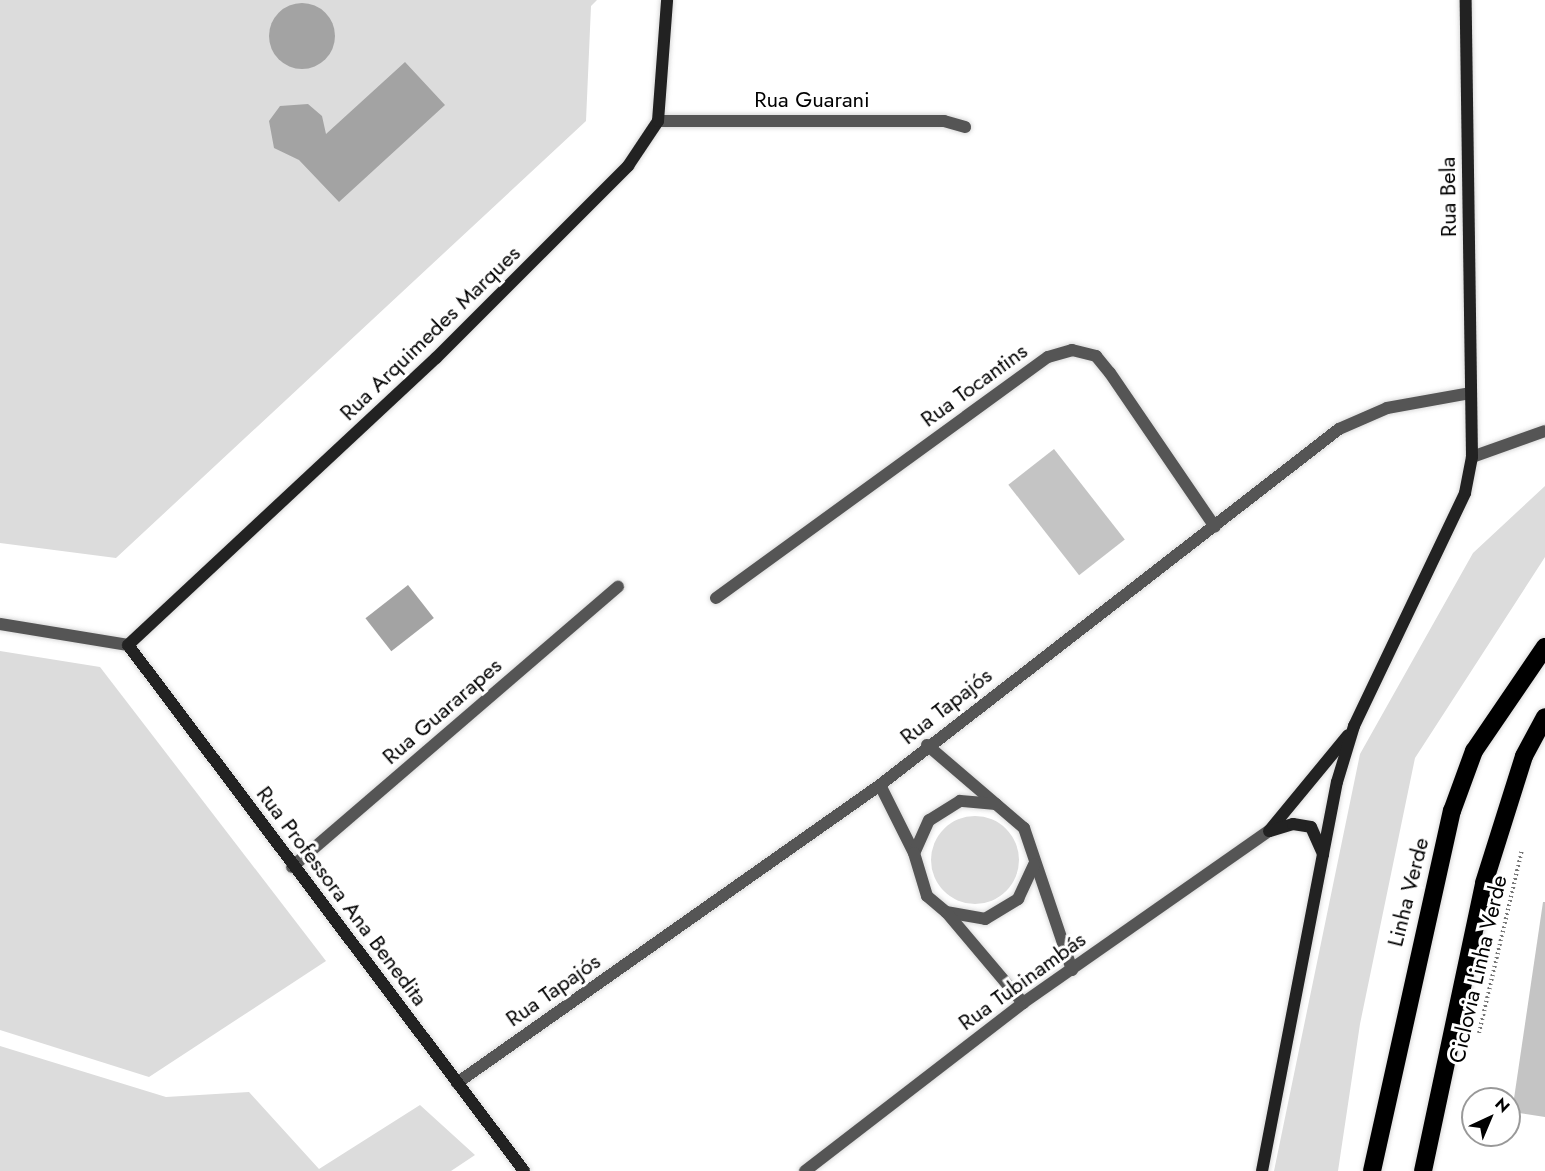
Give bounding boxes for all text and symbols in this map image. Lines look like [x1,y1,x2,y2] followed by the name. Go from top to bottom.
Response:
[754,87,870,113] street label: Rua Guarani
[1434,157,1462,237] street label: Rua Bela
[334,240,526,426] street label: Rua Arquimedes Marques
[916,338,1032,432] street label: Rua Tocantins
[377,652,507,770] street label: Rua Guararapes
[895,662,997,750] street label: Rua Tapajós
[251,781,433,1011] street label: Rua Professora Ana Benedita
[1382,835,1434,949] street label: Linha Verde
[1444,872,1512,1066] street label: Ciclovia Linha Verde
[953,926,1091,1036] street label: Rua Tubinambás
[501,948,605,1032] street label: Rua Tapajós
[1461,1087,1521,1147] north arrow
[1490,1092,1515,1118] text: N

